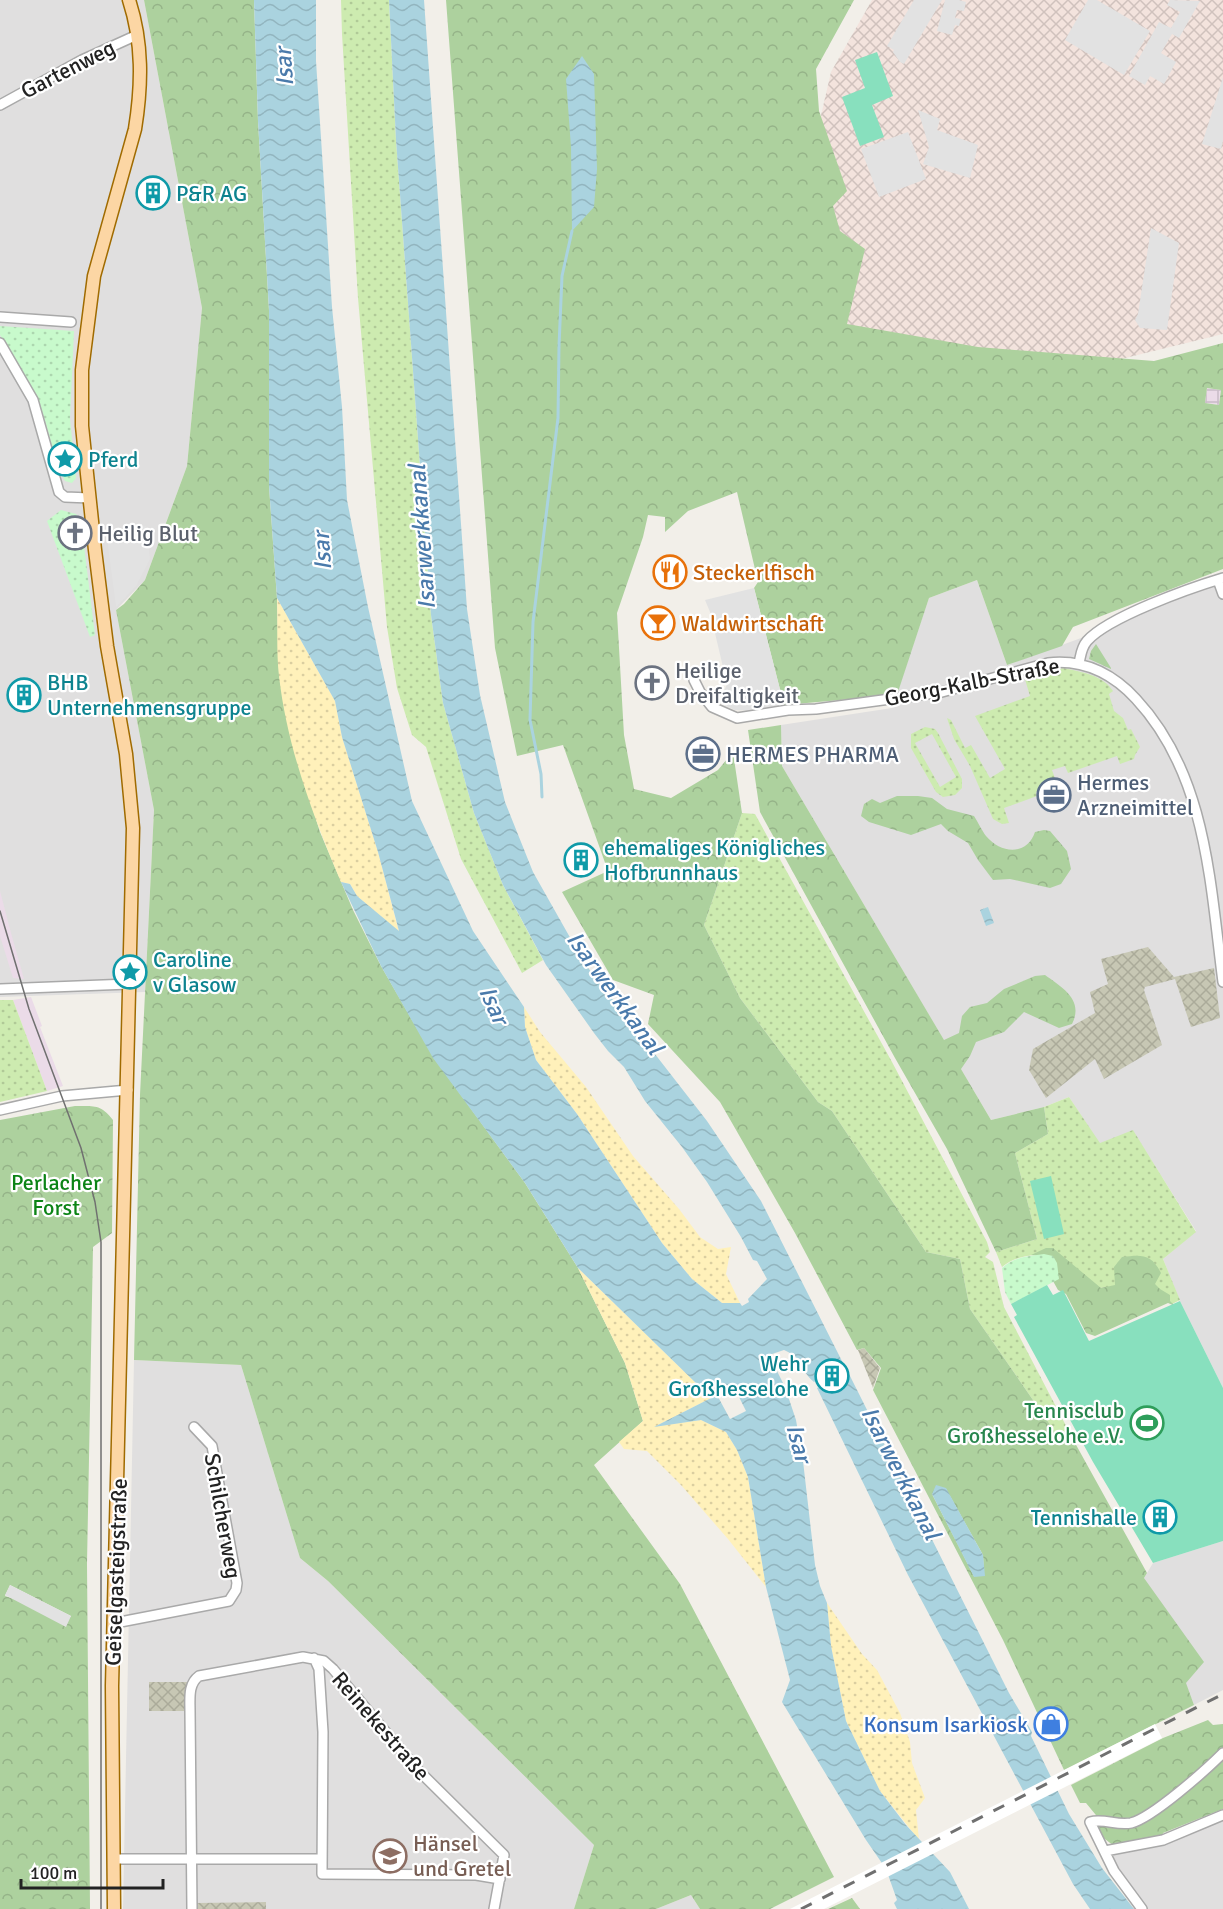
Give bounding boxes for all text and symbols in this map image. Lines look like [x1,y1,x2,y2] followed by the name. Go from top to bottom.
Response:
[16,34,120,104] street label: Gartenweg
[267,44,300,87] water label: Isar
[135,175,171,211] building icon: P&R AG
[176,180,247,207] place label: P&R AG
[47,441,83,477] place icon: Pferd
[88,446,138,473] place label: Pferd
[402,461,442,611] water label: Isarwerkkanal
[57,515,93,551] church icon: Heilig Blut
[98,520,198,547] place label: Heilig Blut
[305,528,338,571] water label: Isar
[652,554,688,590] restaurant icon: Steckerlfisch
[693,559,815,586] place label: Steckerlfisch
[640,605,676,641] bar icon: Waldwirtschaft
[681,610,824,637] place label: Waldwirtschaft
[882,652,1062,712] street label: Georg-Kalb-Straße
[675,657,799,709] place label: Heilige Dreifaltigkeit
[634,665,670,701] church icon: Heilige Dreifaltigkeit
[47,669,252,721] place label: BHB Unternehmensgruppe
[6,677,42,713] building icon: BHB Unternehmensgruppe
[685,736,721,772] office icon: HERMES PHARMA
[726,741,900,768] place label: HERMES PHARMA
[1077,769,1194,821] place label: Hermes Arzneimittel
[1036,777,1072,813] office icon: Hermes Arzneimittel
[604,834,825,886] place label: ehemaliges Königliches Hofbrunnhaus
[563,842,599,878] building icon: ehemaliges Königliches Hofbrunnhaus
[560,925,671,1062] water label: Isarwerkkanal
[153,946,236,998] place label: Caroline v Glasow
[112,954,148,990] place icon: Caroline v Glasow
[472,981,517,1032] water label: Isar
[11,1169,101,1221] park label: Perlacher Forst
[668,1350,809,1402] place label: Wehr Großhesselohe
[814,1358,850,1394] building icon: Wehr Großhesselohe
[947,1397,1124,1449] place label: Tennisclub Großhesselohe e.V.
[855,1401,948,1546] water label: Isarwerkkanal
[1129,1405,1165,1441] sports icon: Tennisclub Großhesselohe e.V.
[780,1421,819,1469] water label: Isar
[199,1451,247,1581] street label: Schilcherweg
[99,1478,133,1666] street label: Geiselgasteigstraße
[1142,1499,1178,1535] building icon: Tennishalle
[1031,1504,1137,1531] place label: Tennishalle
[326,1666,436,1786] street label: Reinekestraße
[1033,1706,1069,1742] shop icon: Konsum Isarkiosk
[863,1711,1028,1738] place label: Konsum Isarkiosk
[413,1830,511,1882] place label: Hänsel und Gretel
[372,1838,408,1874] school or university icon: Hänsel und Gretel
[21,1852,164,1890] scale bar
[30,1862,77,1884] text: 100 m

